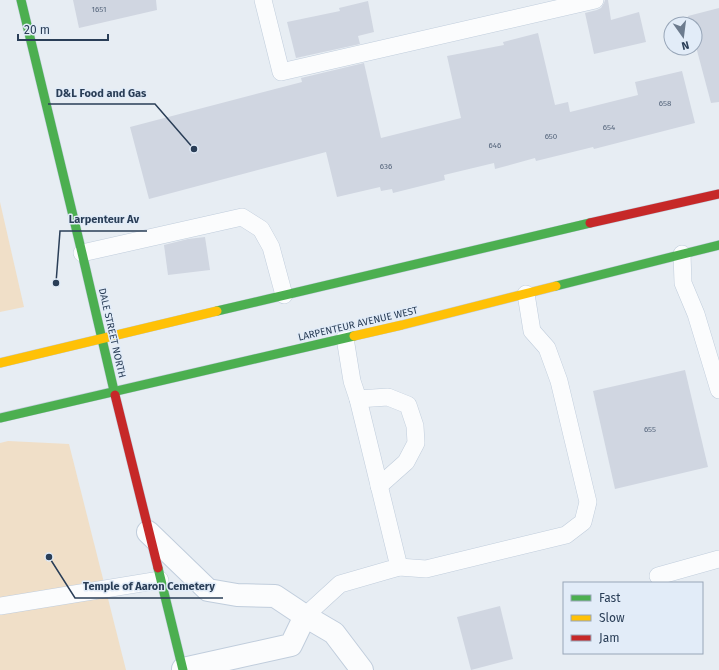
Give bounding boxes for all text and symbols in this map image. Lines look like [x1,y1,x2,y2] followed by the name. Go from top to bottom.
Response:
[92,5,106,14] house number: 1651
[18,16,108,42] scale bar
[663,16,703,56] north arrow
[24,23,50,37] text: 20 m
[680,38,690,52] text: N
[48,81,155,104] callout: D&L Food and Gas
[56,87,147,100] text: D&L Food and Gas
[659,99,672,108] house number: 658
[603,123,616,132] house number: 654
[545,132,558,141] house number: 650
[489,141,501,150] house number: 646
[380,162,392,171] house number: 636
[60,208,147,231] callout: Larpenteur Av
[69,213,140,226] text: Larpenteur Av
[96,287,128,379] street label: DALE STREET NORTH
[297,304,420,344] street label: LARPENTEUR AVENUE WEST
[644,425,656,434] house number: 655
[75,575,223,598] callout: Temple of Aaron Cemetery
[83,580,215,593] text: Temple of Aaron Cemetery
[563,582,703,654] legend
[599,591,621,605] text: Fast
[599,611,625,625] text: Slow
[599,631,619,645] text: Jam

